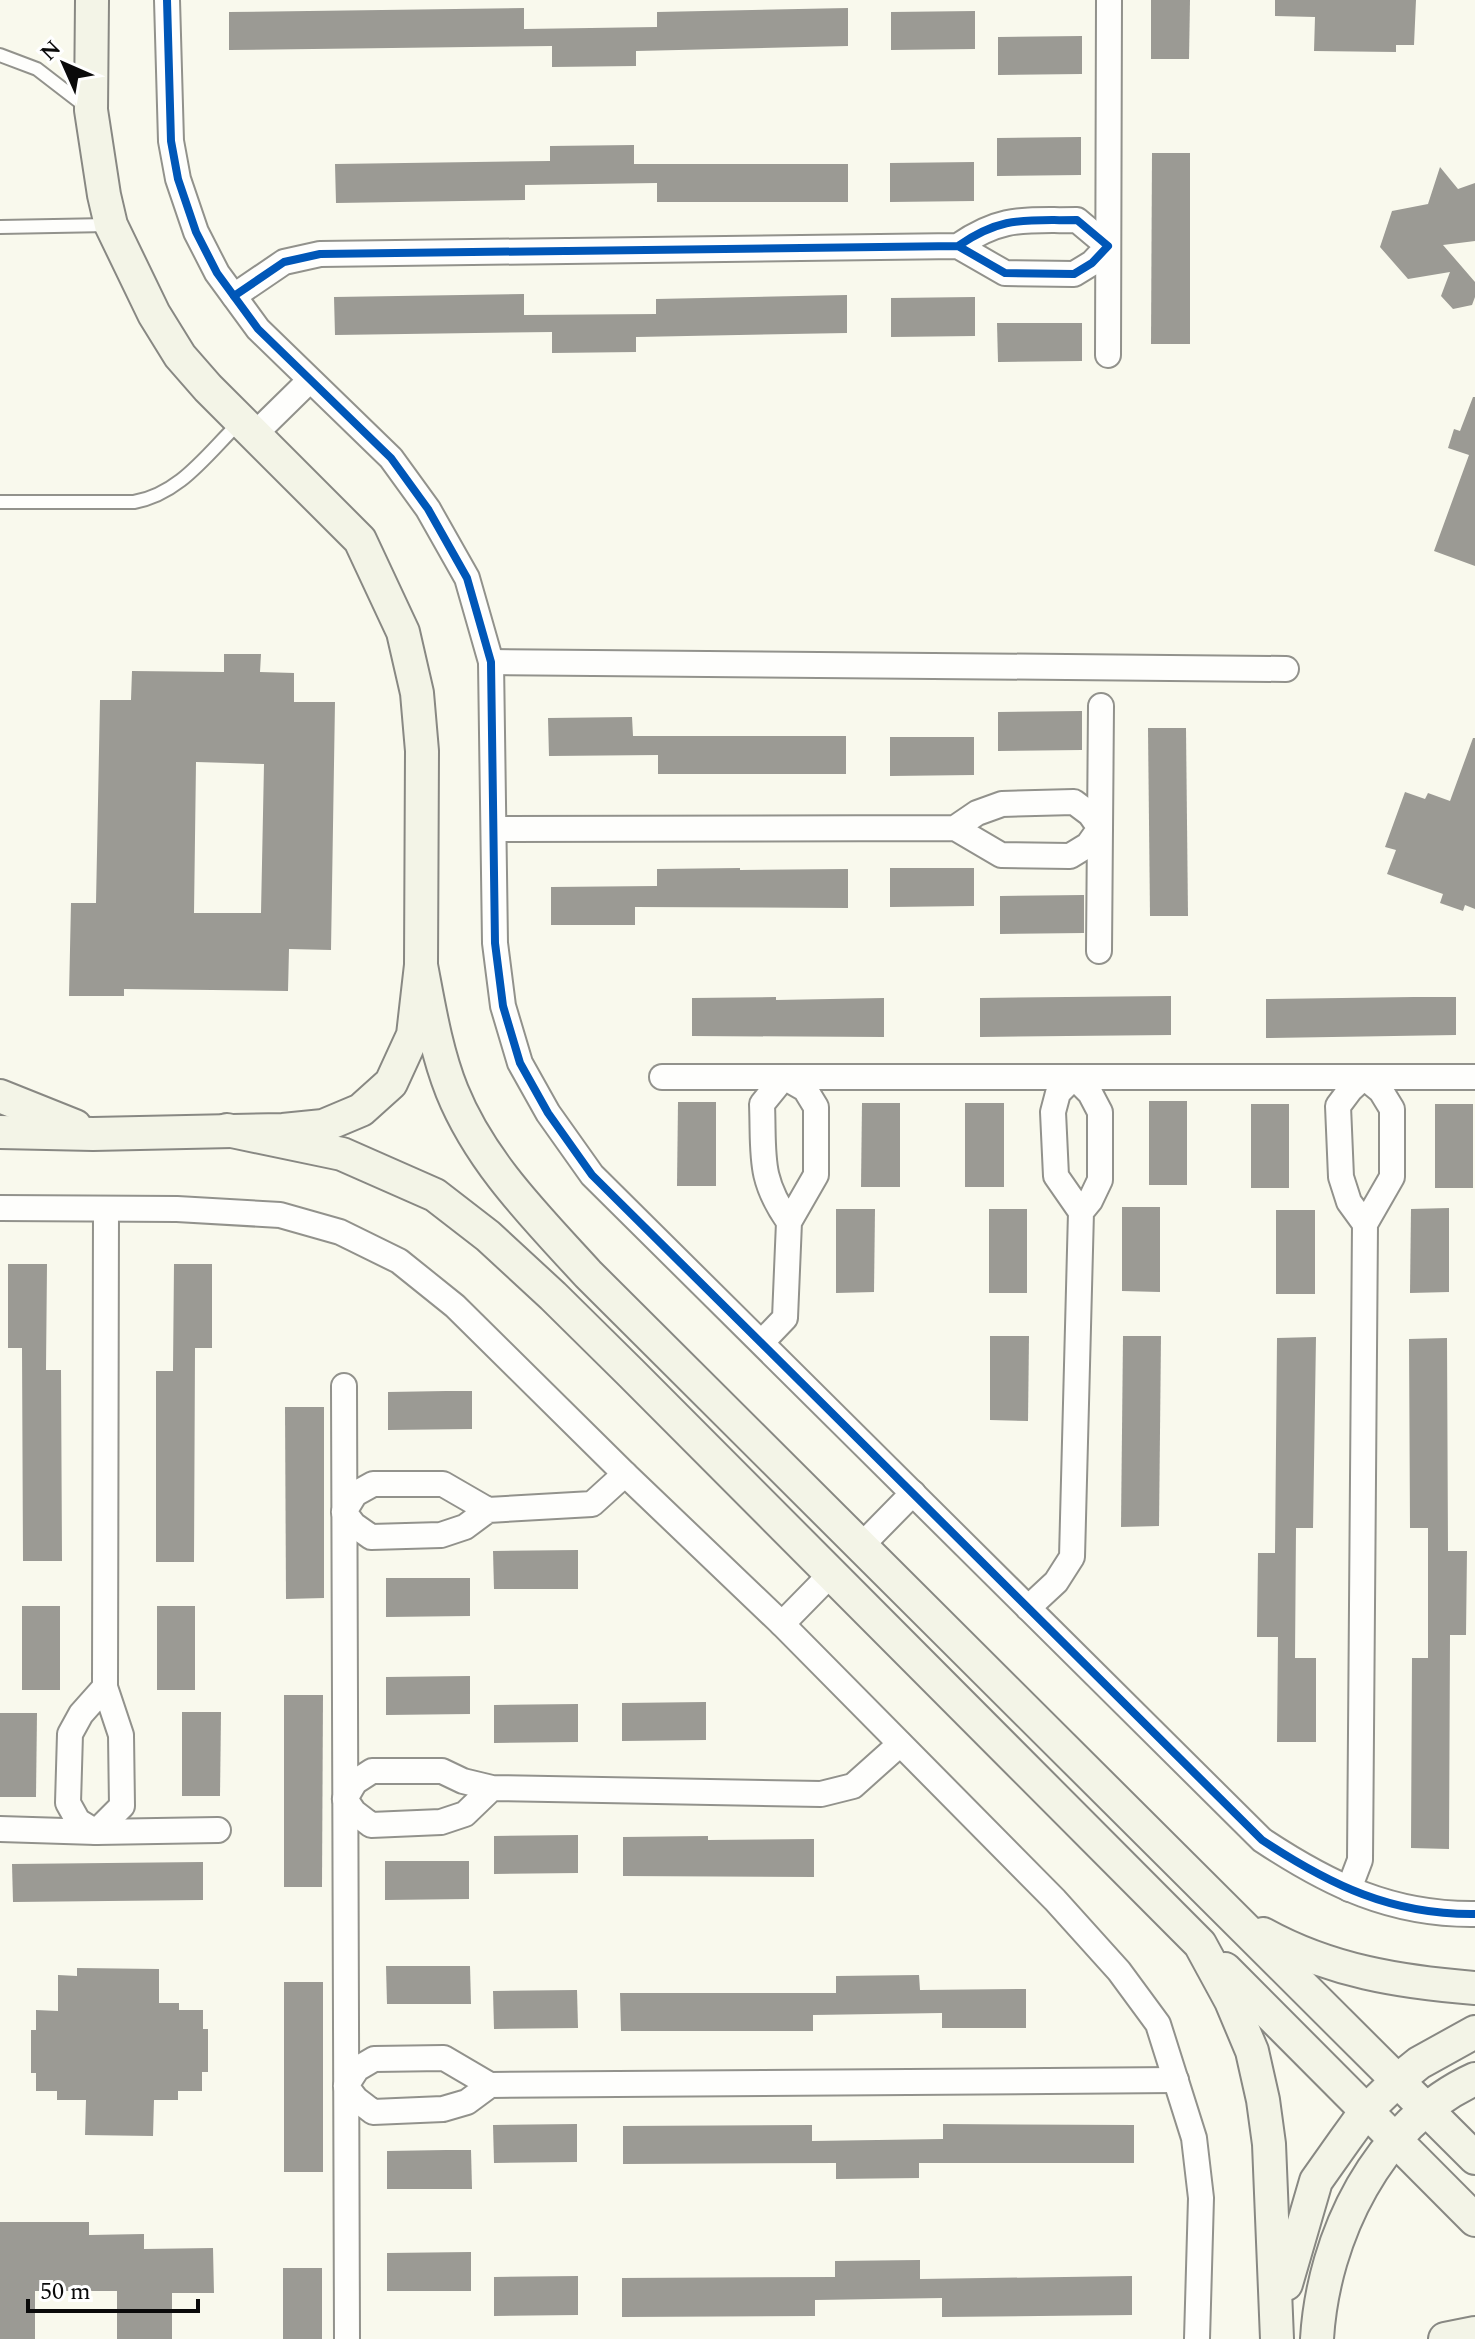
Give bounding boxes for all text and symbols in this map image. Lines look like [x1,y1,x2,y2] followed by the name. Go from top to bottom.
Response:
[24,24,104,104] north arrow
[33,33,69,69] text: N
[28,2263,198,2313] scale bar
[40,2274,91,2310] text: 50 m

